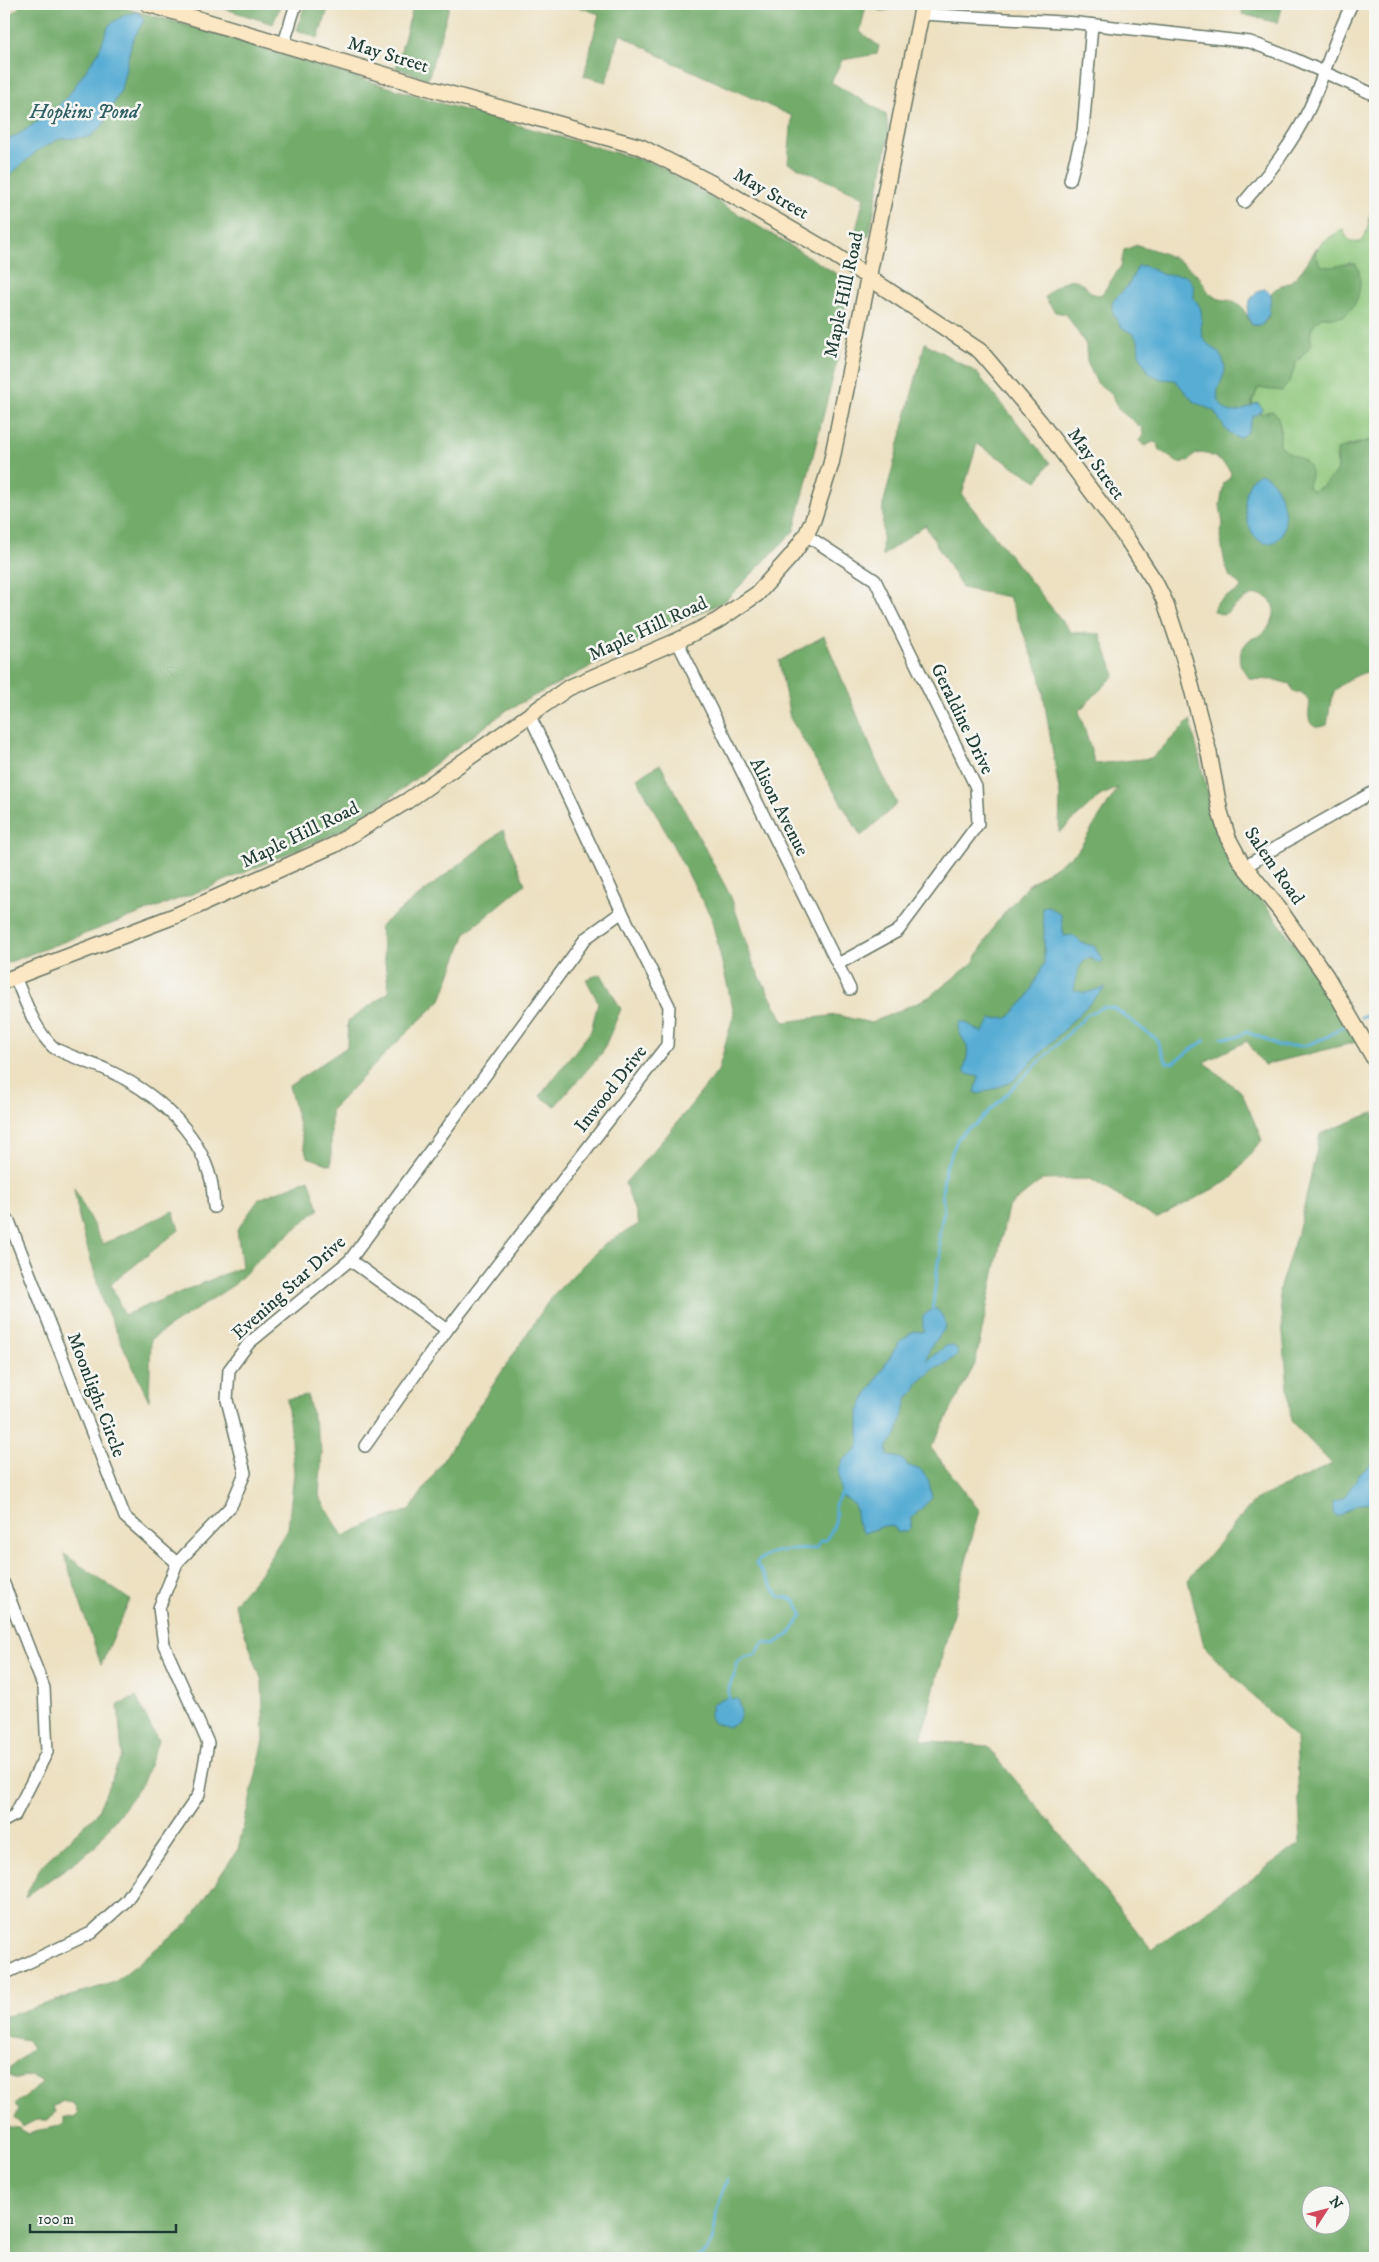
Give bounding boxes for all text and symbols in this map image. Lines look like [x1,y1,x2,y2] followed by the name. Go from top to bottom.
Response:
[345,32,431,78] street label: May Street
[29,100,142,125] water label: Hopkins Pond
[729,163,813,225] street label: May Street
[819,229,869,360] street label: Maple Hill Road
[1062,424,1130,504] street label: May Street
[585,591,711,667] street label: Maple Hill Road
[925,660,999,778] street label: Geraldine Drive
[744,754,814,860] street label: Alison Avenue
[237,796,363,873] street label: Maple Hill Road
[1239,823,1309,910] street label: Salem Road
[570,1041,652,1137] street label: Inwood Drive
[227,1231,351,1345] street label: Evening Star Drive
[62,1329,130,1461] street label: Moonlight Circle
[1302,2184,1352,2234] north arrow
[1325,2193,1347,2213] text: N
[30,2202,176,2234] scale bar
[38,2210,74,2229] text: 100 m

